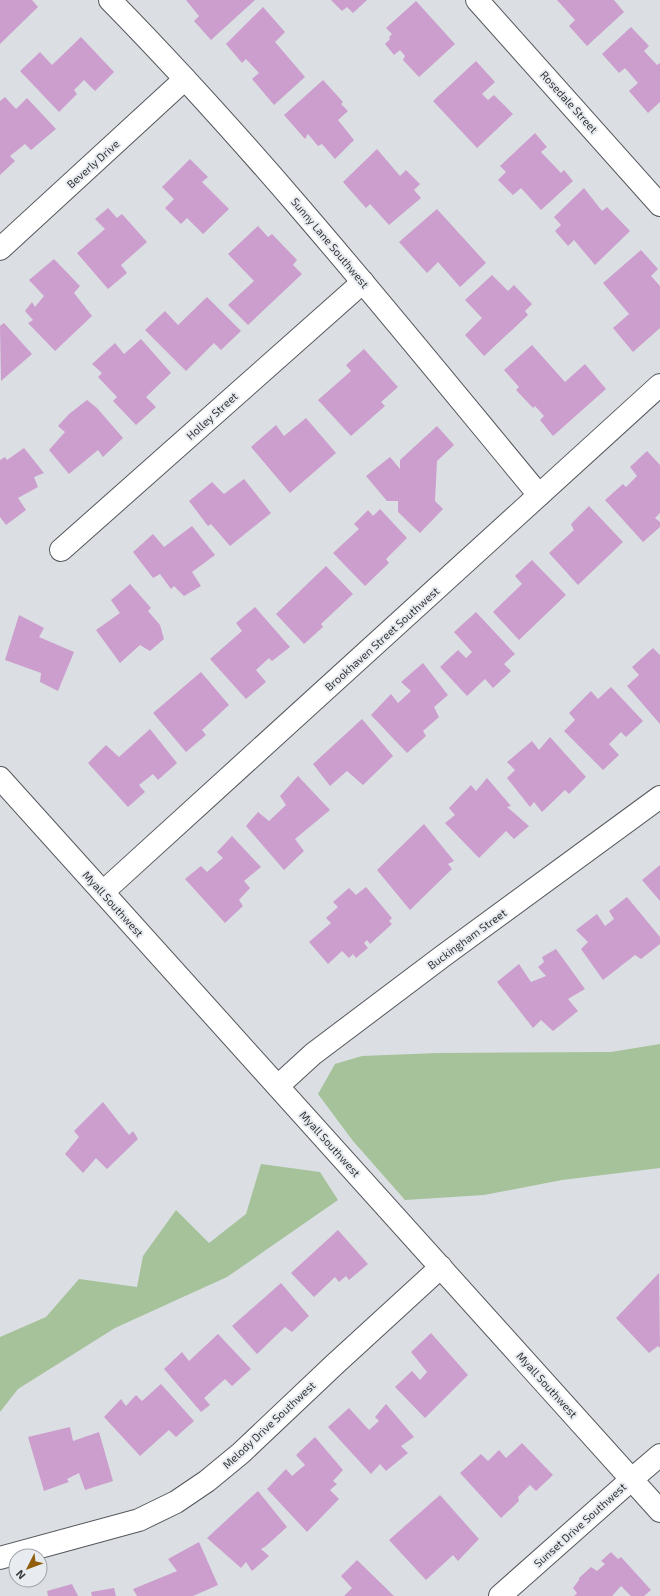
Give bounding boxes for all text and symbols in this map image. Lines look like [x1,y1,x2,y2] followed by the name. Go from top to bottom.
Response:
[538,68,601,135] street label: Rosedale Street
[64,137,122,191] street label: Beverly Drive
[289,195,372,290] street label: Sunny Lane Southwest
[183,389,240,442] street label: Holley Street
[322,584,441,693] street label: Brookhaven Street Southwest
[80,868,146,939] street label: Myall Southwest
[425,906,509,972] street label: Buckingham Street
[297,1108,363,1179] street label: Myall Southwest
[514,1349,580,1420] street label: Myall Southwest
[220,1378,318,1471] street label: Melody Drive Southwest
[531,1480,628,1569] street label: Sunset Drive Southwest
[8,1548,48,1588] north arrow
[13,1568,28,1582] text: N

